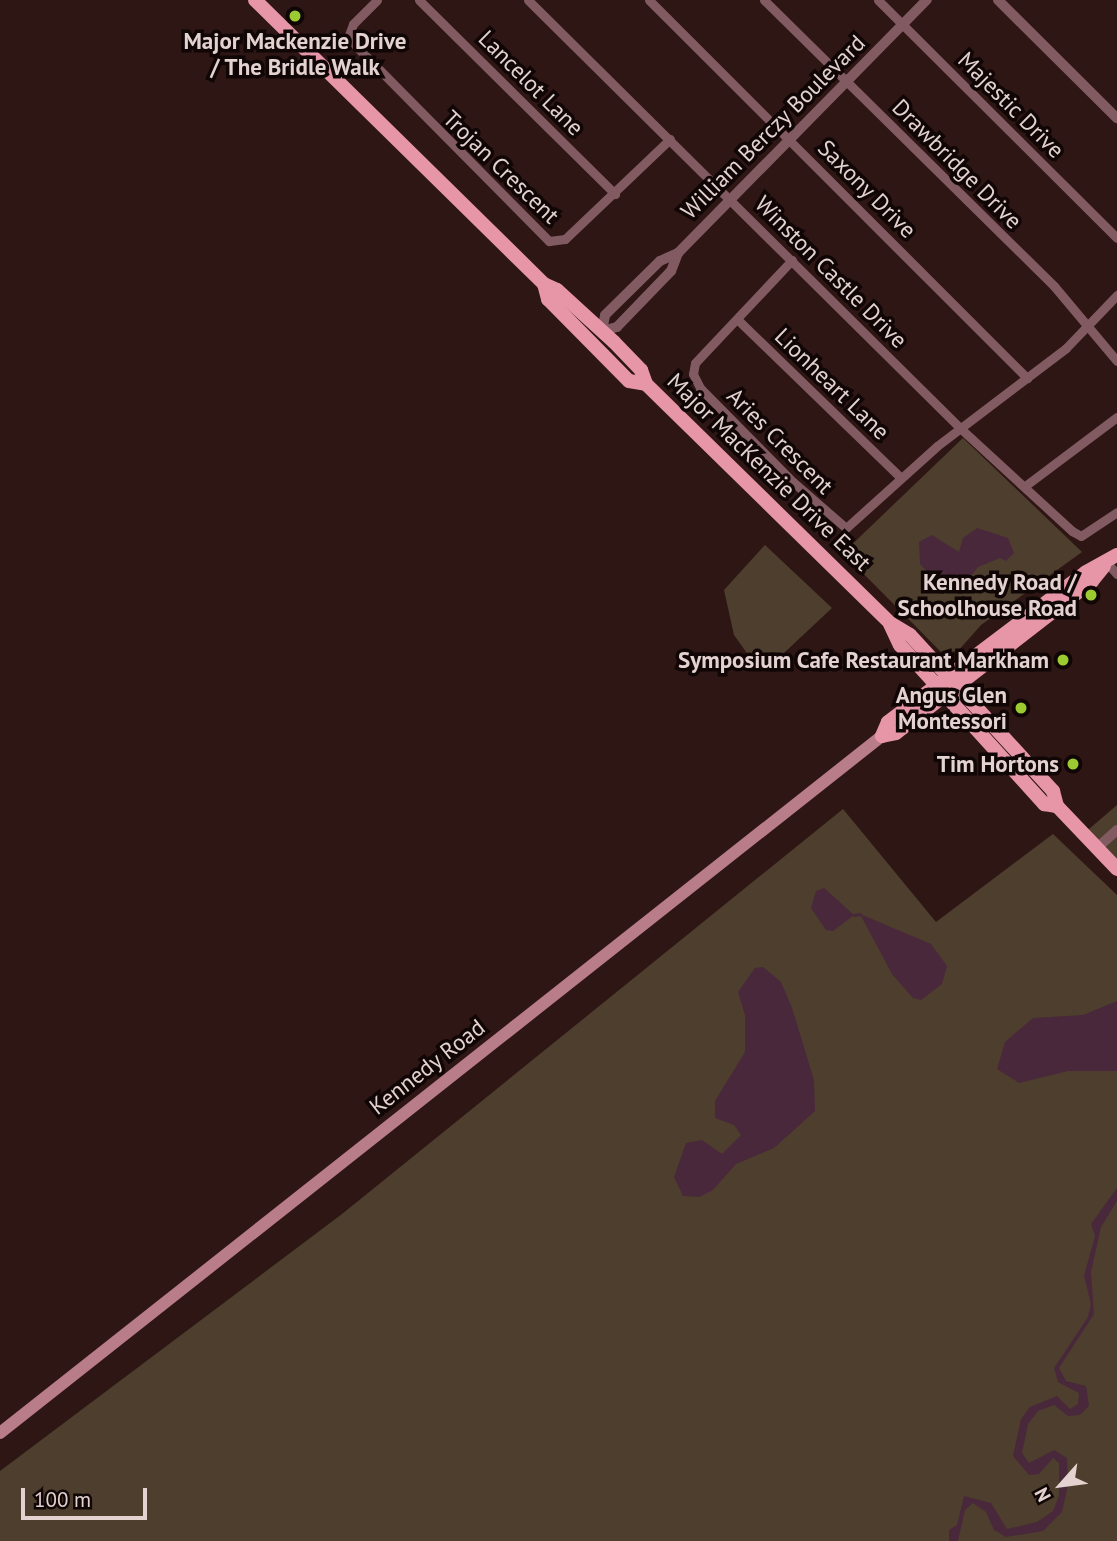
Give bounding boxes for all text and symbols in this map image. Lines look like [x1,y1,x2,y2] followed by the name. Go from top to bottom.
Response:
[287,8,303,24] marker: Major Mackenzie Drive / The Bridle Walk
[473,25,589,141] street label: Lancelot Lane
[183,27,407,81] place label: Major Mackenzie Drive / The Bridle Walk
[675,29,871,225] street label: William Berczy Boulevard
[952,46,1070,164] street label: Majestic Drive
[887,94,1027,234] street label: Drawbridge Drive
[437,105,565,229] street label: Trojan Crescent
[812,134,922,244] street label: Saxony Drive
[749,190,913,354] street label: Winston Castle Drive
[769,323,895,445] street label: Lionheart Lane
[661,367,877,577] street label: Major MacKenzie Drive East
[721,382,839,500] street label: Aries Crescent
[897,568,1077,622] place label: Kennedy Road / Schoolhouse Road
[1083,587,1099,603] marker: Kennedy Road / Schoolhouse Road
[678,646,1049,674] place label: Symposium Cafe Restaurant Markham
[1055,652,1071,668] marker: Symposium Cafe Restaurant Markham
[895,681,1007,735] place label: Angus Glen Montessori
[1013,700,1029,716] marker: Angus Glen Montessori
[937,750,1059,778] place label: Tim Hortons
[1065,756,1081,772] marker: Tim Hortons
[364,1013,490,1121] street label: Kennedy Road
[1026,1450,1096,1520] north arrow
[24,1474,150,1518] scale bar
[1029,1484,1056,1506] text: N
[34,1486,91,1513] text: 100 m

